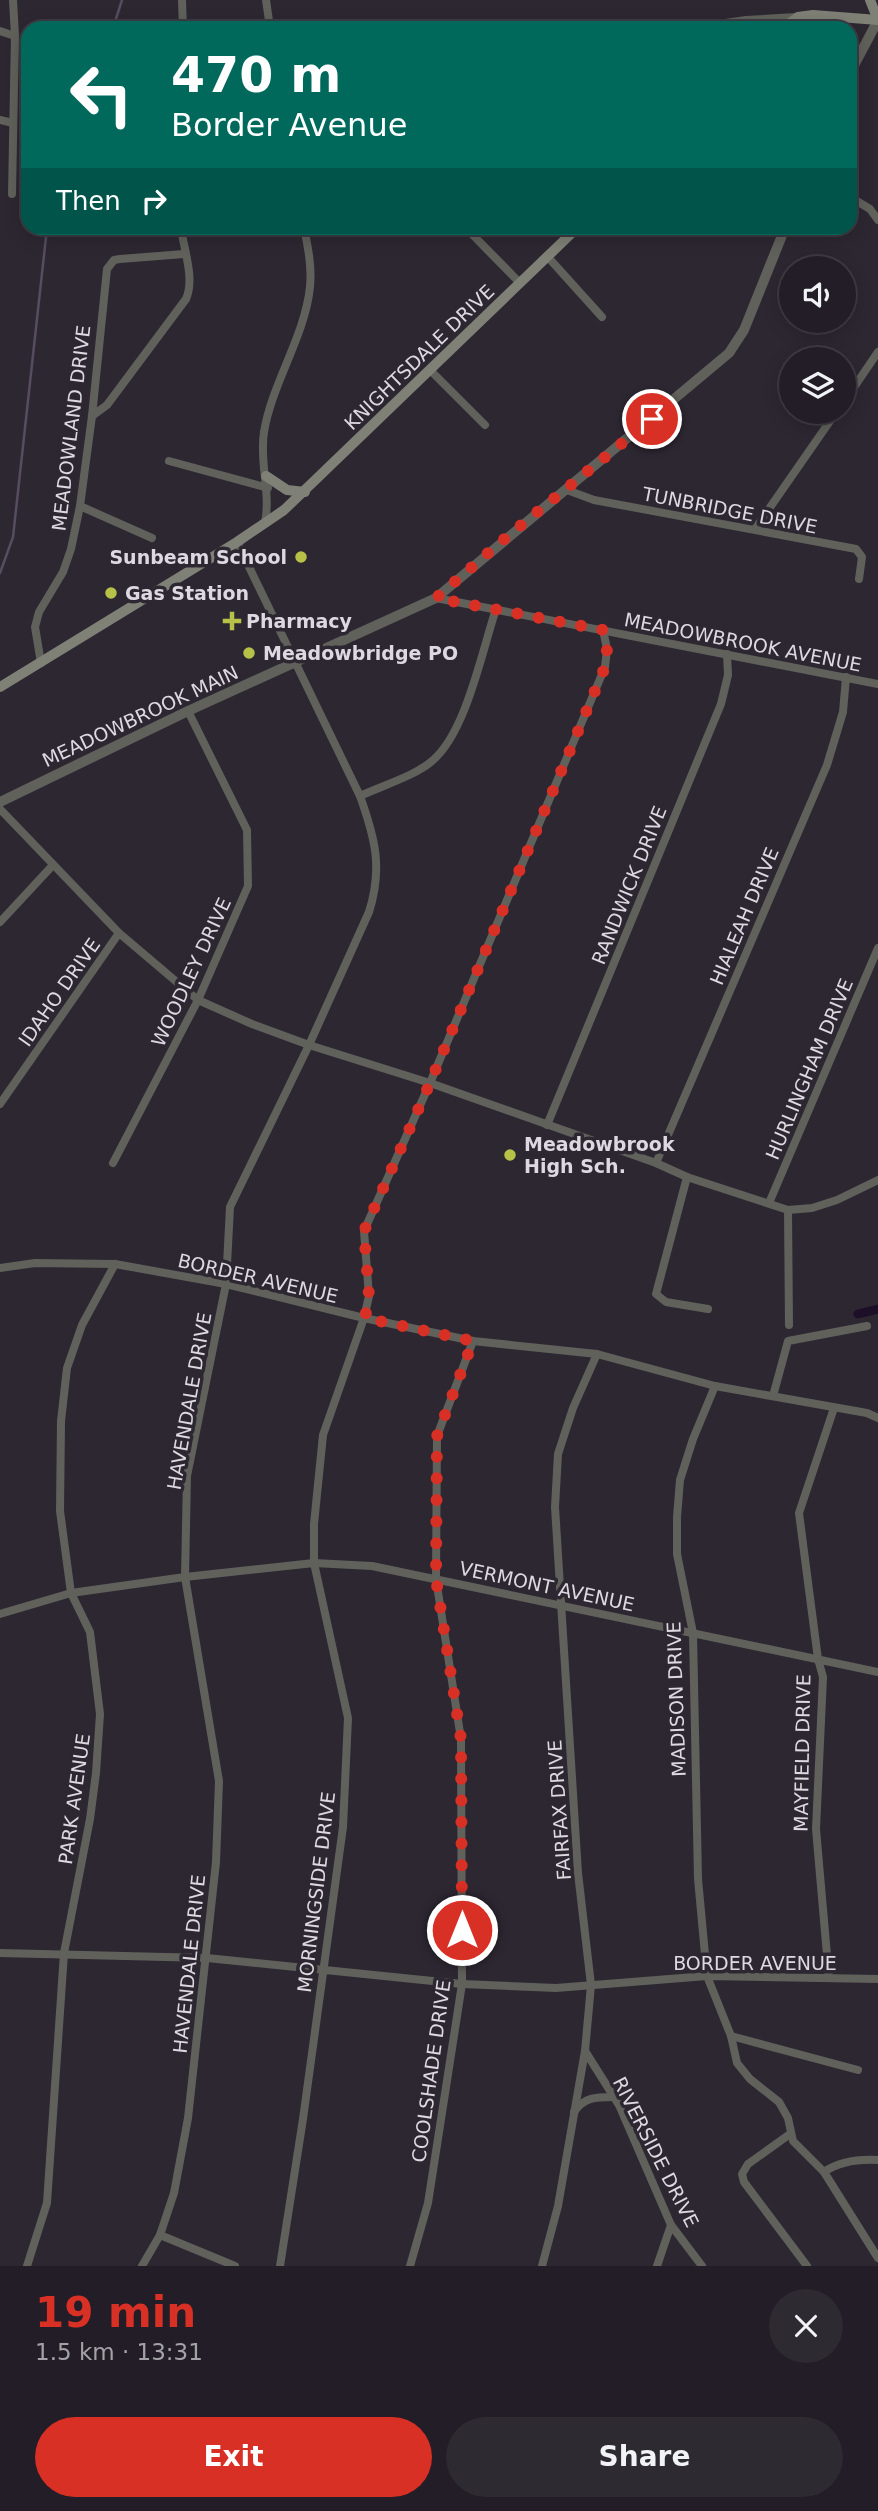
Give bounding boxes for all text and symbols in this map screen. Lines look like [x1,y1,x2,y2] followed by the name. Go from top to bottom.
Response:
[171,47,341,104] text: 470 m
[56,49,147,140] icon: left
[171,106,407,144] text: Border Avenue
[135,182,173,220] icon: right
[56,186,121,216] text: Then
[779,256,856,424] map controls
[779,256,856,333] button: sound
[340,280,498,434] street label: KNIGHTSDALE DRIVE
[47,324,95,532] street label: MEADOWLAND DRIVE
[779,347,856,424] button: layers
[622,389,682,449] pin
[633,400,671,438] icon: arrive
[640,482,819,538] street label: TUNBRIDGE DRIVE
[109,546,287,568] place label: Sunbeam School
[293,549,309,565] marker: Sunbeam School
[125,582,249,604] place label: Gas Station
[103,585,119,601] marker: Gas Station
[622,608,864,676] street label: MEADOWBROOK AVENUE
[246,610,353,632] place label: Pharmacy
[224,613,240,629] marker: Pharmacy
[263,642,458,664] place label: Meadowbridge PO
[241,645,257,661] marker: Meadowbridge PO
[39,661,241,771] street label: MEADOWBROOK MAIN
[587,803,671,967] street label: RANDWICK DRIVE
[705,844,783,988] street label: HIALEAH DRIVE
[147,894,235,1050] street label: WOODLEY DRIVE
[14,934,104,1050] street label: IDAHO DRIVE
[761,975,857,1163] street label: HURLINGHAM DRIVE
[524,1133,675,1177] place label: Meadowbrook High Sch.
[502,1147,518,1163] marker: Meadowbrook High Sch.
[176,1249,340,1307] street label: BORDER AVENUE
[163,1311,215,1491] street label: HAVENDALE DRIVE
[457,1557,637,1615] street label: VERMONT AVENUE
[662,1621,690,1777] street label: MADISON DRIVE
[790,1674,814,1832] street label: MAYFIELD DRIVE
[54,1732,94,1866] street label: PARK AVENUE
[543,1739,575,1881] street label: FAIRFAX DRIVE
[293,1790,339,1994] street label: MORNINGSIDE DRIVE
[169,1874,209,2054] street label: HAVENDALE DRIVE
[425,1893,499,1967] position arrow
[673,1952,837,1974] street label: BORDER AVENUE
[407,1978,455,2164] street label: COOLSHADE DRIVE
[609,2073,703,2231] street label: RIVERSIDE DRIVE
[35,2288,196,2337] text: 19 min
[769,2289,843,2363] button: close
[35,2339,203,2365] text: 1.5 km · 13:31
[35,2417,432,2497] button: Exit
[446,2417,843,2497] button: Share

